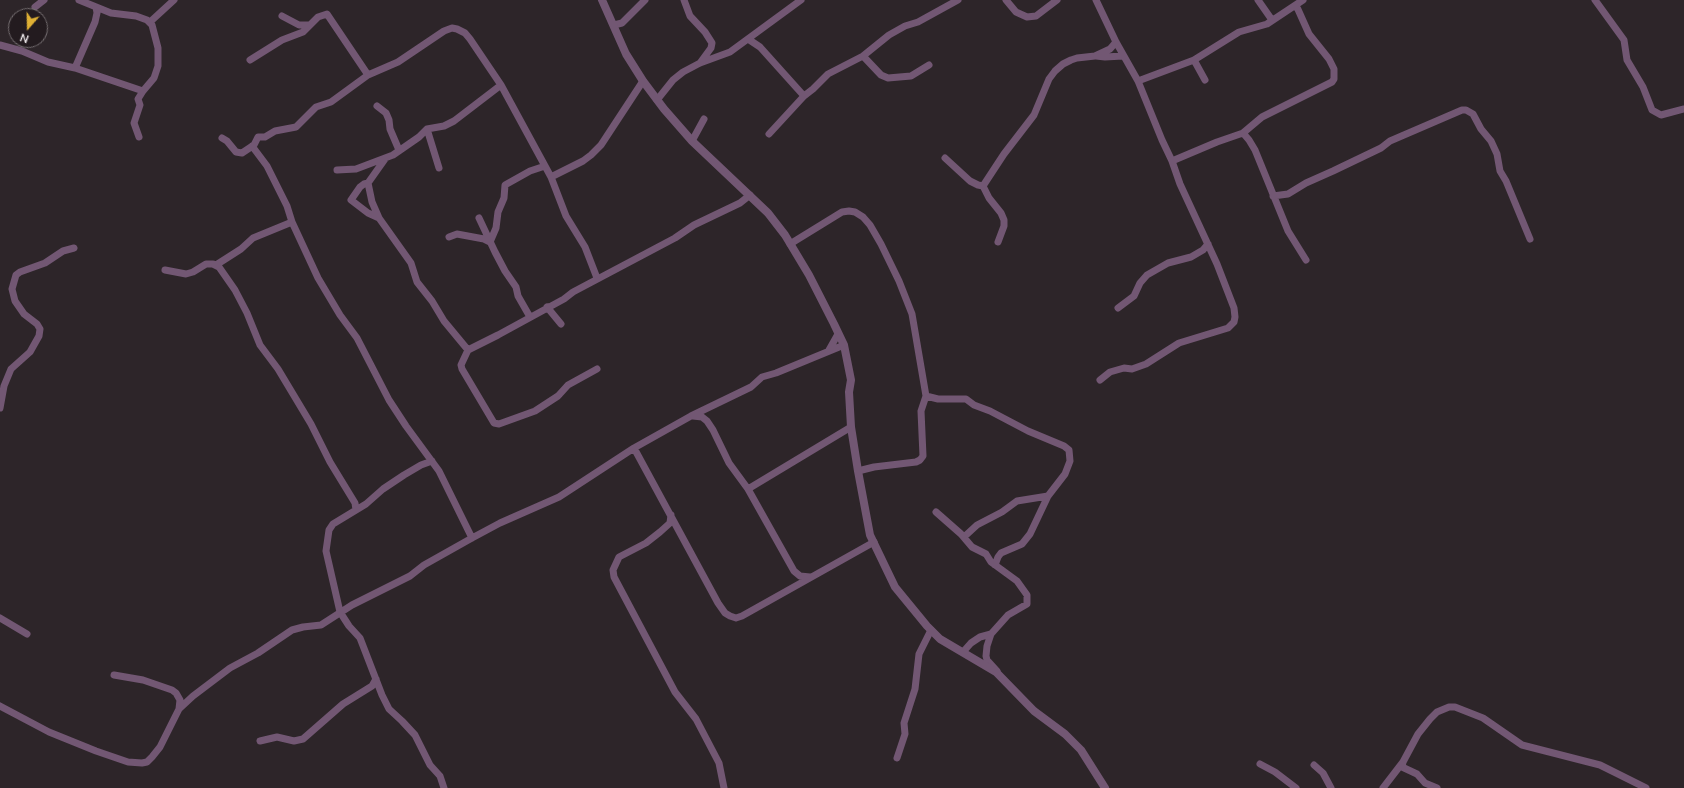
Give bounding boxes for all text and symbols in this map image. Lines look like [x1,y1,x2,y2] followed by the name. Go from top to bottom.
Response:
[8,8,48,48] north arrow
[18,30,31,46] text: N

